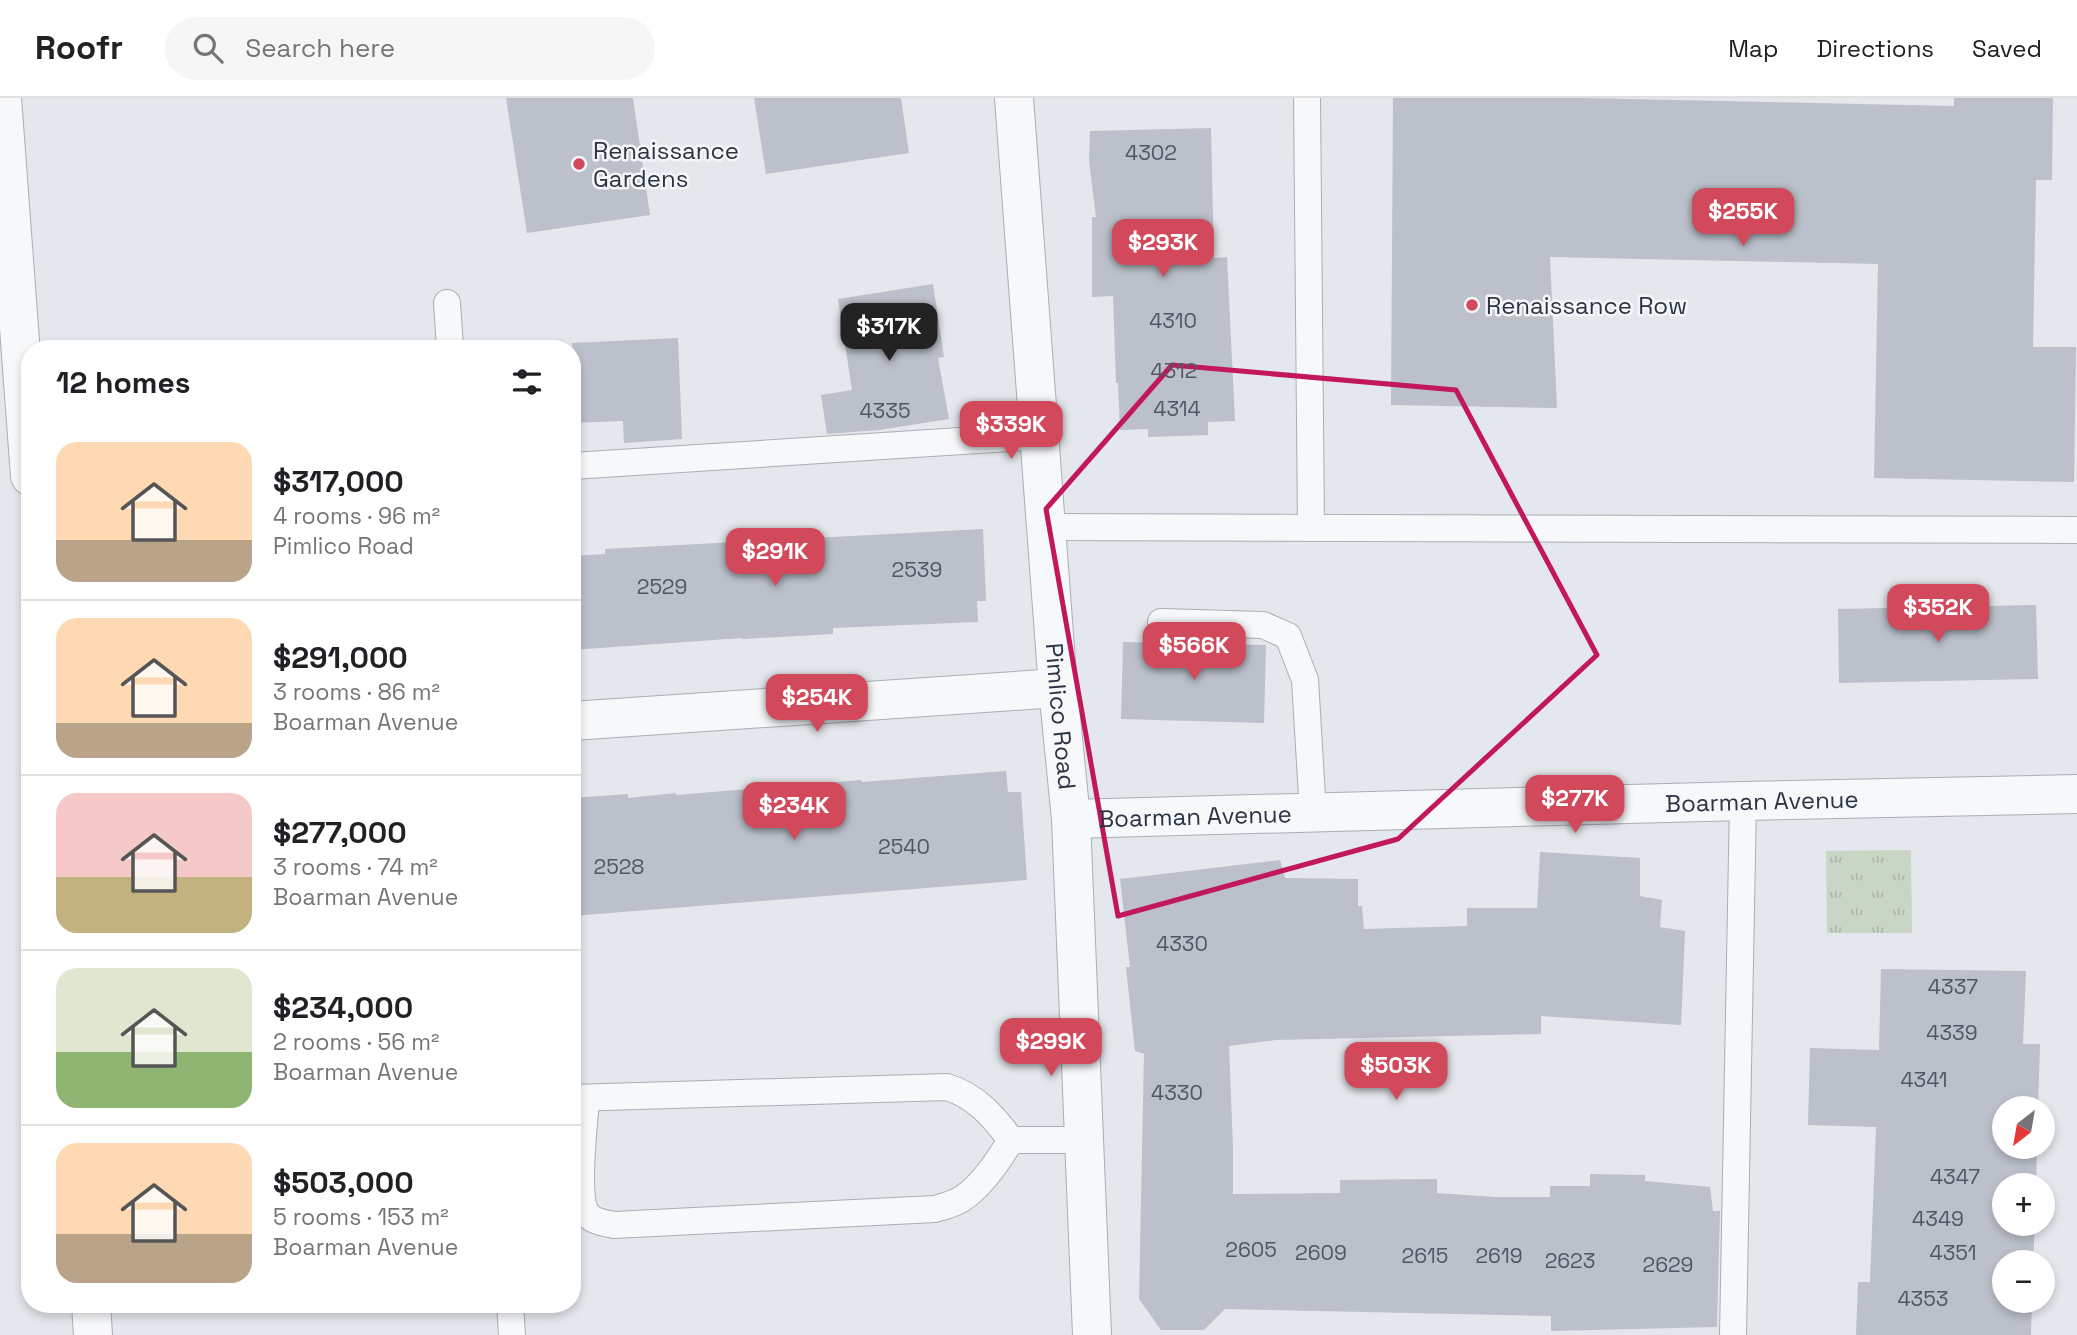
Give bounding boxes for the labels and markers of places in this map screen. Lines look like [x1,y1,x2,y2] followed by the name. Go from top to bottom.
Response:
[593,135,739,194] place label: Renaissance Gardens
[571,156,587,172] marker: Renaissance Gardens
[1694,188,1792,248] pin: $255K
[1114,220,1212,279] pin: $293K
[1486,290,1687,321] place label: Renaissance Row
[1464,297,1480,313] marker: Renaissance Row
[840,303,938,363] pin: $317K
[962,402,1060,461] pin: $339K
[726,528,824,588] pin: $291K
[1889,584,1987,644] pin: $352K
[1145,622,1243,682] pin: $566K
[768,674,866,734] pin: $254K
[1526,776,1624,835] pin: $277K
[745,782,843,842] pin: $234K
[1002,1018,1100,1078] pin: $299K
[1347,1042,1445,1102] pin: $503K

